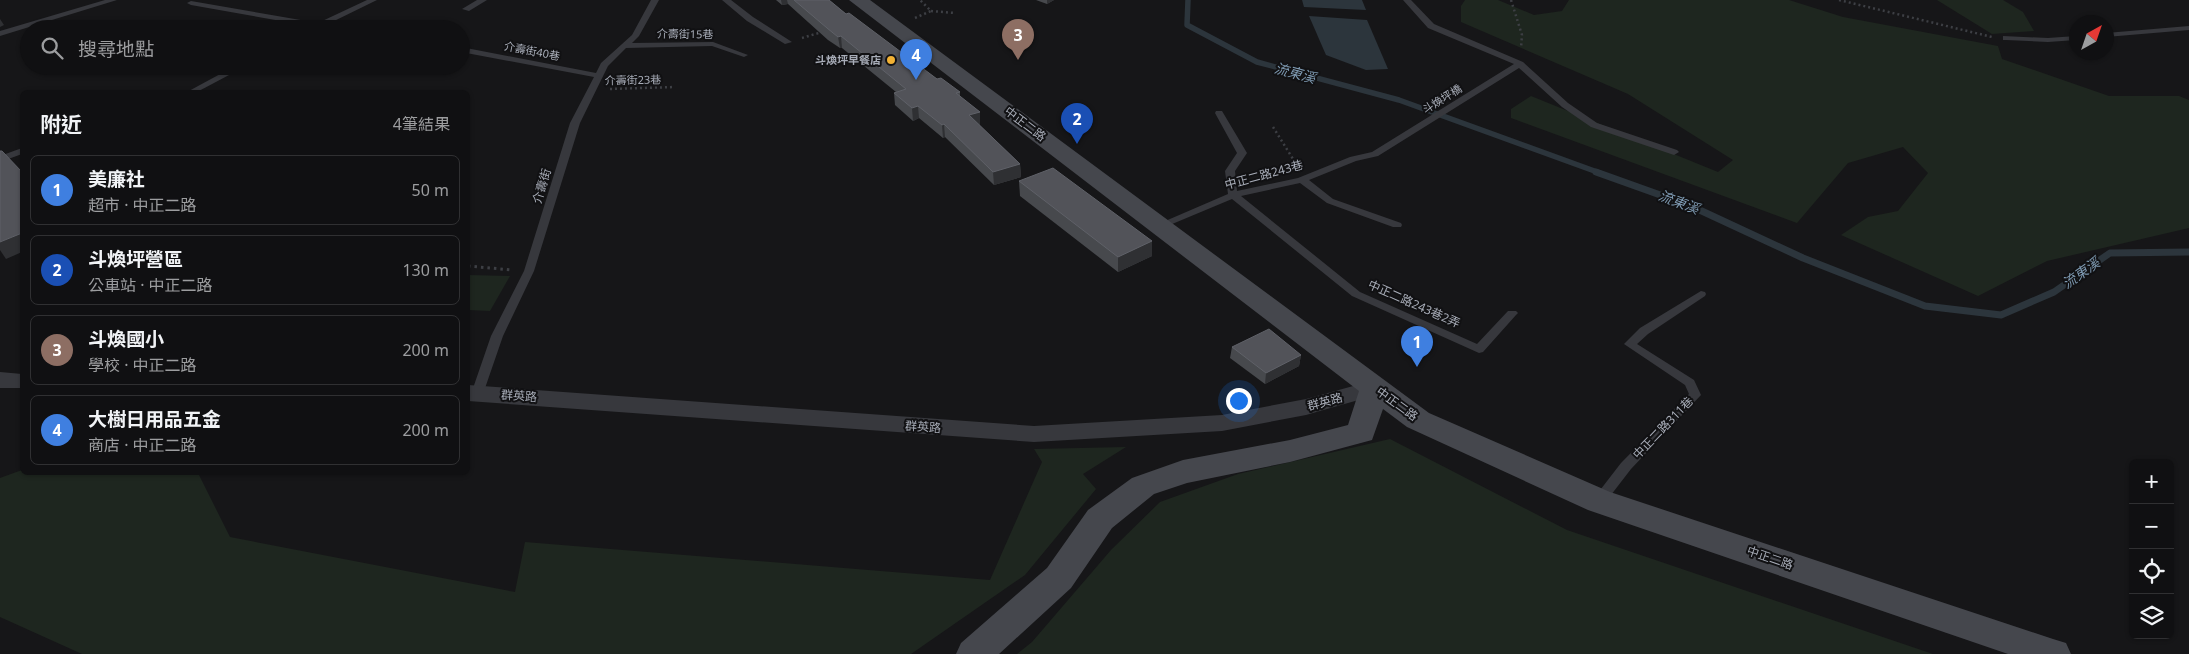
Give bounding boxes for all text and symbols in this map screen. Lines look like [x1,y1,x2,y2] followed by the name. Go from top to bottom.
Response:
[2069,15,2114,60] north arrow
[1002,19,1034,60] pin: 3
[20,20,470,75] search box
[657,26,713,41] street label: 介壽街15巷
[38,34,66,62] icon: search
[78,36,154,62] text: 搜尋地點
[503,38,561,63] street label: 介壽街40巷
[900,39,932,80] pin: 4
[815,52,881,67] place label: 斗煥坪早餐店
[885,54,897,66] marker: 斗煥坪早餐店
[1272,58,1320,88] water label: 流東溪
[605,72,661,87] street label: 介壽街23巷
[1419,81,1464,117] street label: 斗煥坪橋
[1001,102,1050,145] street label: 中正二路
[1061,103,1093,144] pin: 2
[40,110,82,138] text: 附近
[393,113,450,135] text: 4筆結果
[1223,156,1305,193] street label: 中正二路243巷
[88,166,145,192] text: 美廉社
[528,166,555,206] street label: 介壽街
[52,179,62,201] text: 1
[412,179,449,201] text: 50 m
[1656,185,1704,219] water label: 流東溪
[88,194,197,216] text: 超市 · 中正二路
[88,246,183,272] text: 斗煥坪營區
[2058,252,2105,292] water label: 流東溪
[52,259,62,281] text: 2
[402,259,449,281] text: 130 m
[88,274,213,296] text: 公車站 · 中正二路
[1365,276,1463,332] street label: 中正二路243巷2弄
[88,326,164,352] text: 斗煥國小
[1401,326,1433,367] pin: 1
[52,339,62,361] text: 3
[402,339,449,361] text: 200 m
[88,354,197,376] text: 學校 · 中正二路
[1373,383,1422,425] street label: 中正二路
[500,386,538,405] street label: 群英路
[1226,388,1252,414] your location
[1305,389,1344,414] street label: 群英路
[1629,393,1697,463] street label: 中正二路311巷
[88,406,221,432] text: 大樹日用品五金
[904,417,942,436] street label: 群英路
[52,419,62,441] text: 4
[402,419,449,441] text: 200 m
[88,434,197,456] text: 商店 · 中正二路
[2129,459,2174,639] map controls
[2129,459,2174,504] button: +
[2129,504,2174,549] button: −
[1745,542,1796,573] street label: 中正二路
[2129,549,2174,594] button: locate
[2129,594,2174,639] button: layers

